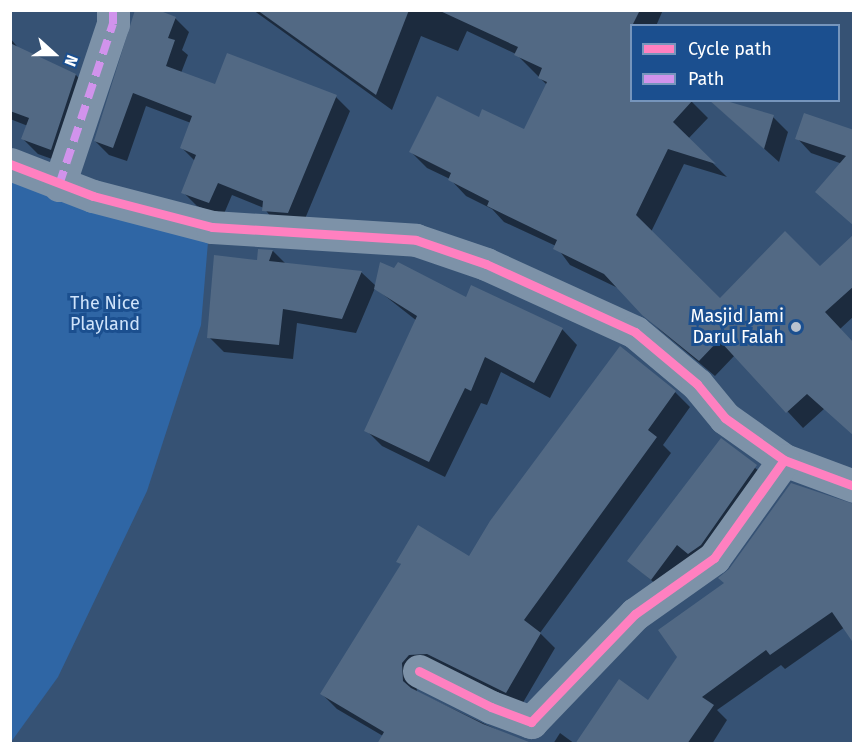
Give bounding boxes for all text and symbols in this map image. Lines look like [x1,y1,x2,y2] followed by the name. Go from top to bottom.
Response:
[24,24,84,84] north arrow
[630,24,840,102] legend
[688,38,772,60] text: Cycle path
[61,52,82,69] text: N
[688,68,724,90] text: Path
[70,293,140,336] park label: The Nice Playland
[691,306,784,348] place label: Masjid Jami Darul Falah
[789,320,803,334] marker: Masjid Jami Darul Falah

